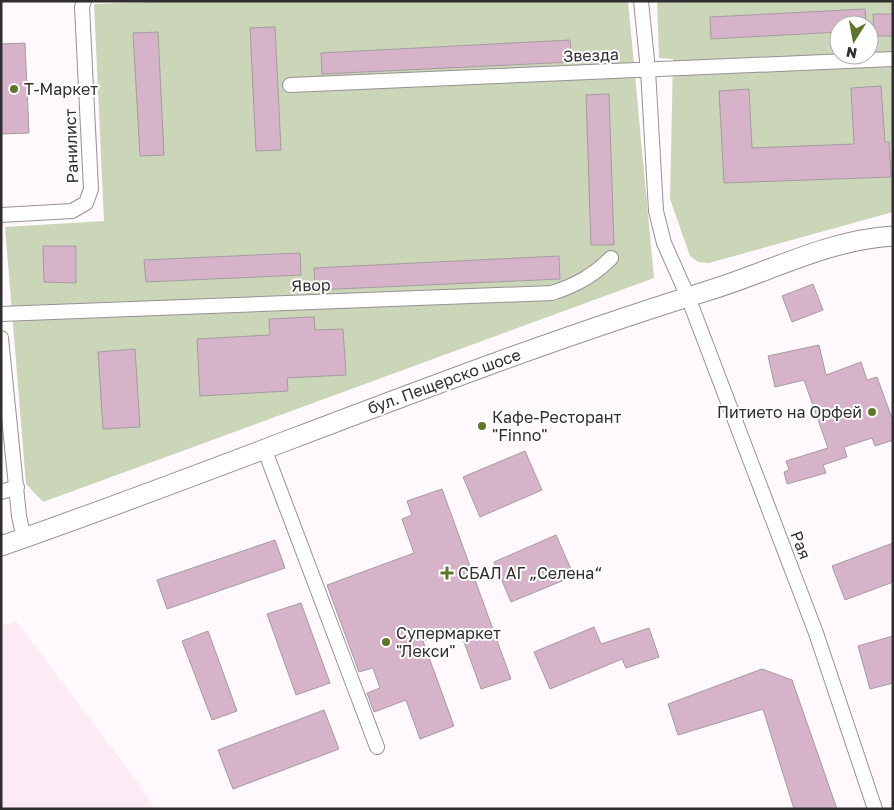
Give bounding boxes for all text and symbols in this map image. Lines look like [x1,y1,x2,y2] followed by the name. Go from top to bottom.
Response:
[829,15,879,65] north arrow
[563,44,619,66] street label: Звезда
[845,44,858,63] text: N
[24,79,98,99] place label: Т-Маркет
[8,83,20,95] marker: Т-Маркет
[60,108,82,184] street label: Ранилист
[291,274,331,296] street label: Явор
[365,344,523,418] street label: бул. Пещерско шосе
[717,402,862,422] place label: Питието на Орфей
[866,406,878,418] marker: Питието на Орфей
[492,407,622,445] place label: Кафе-Ресторант "Finno"
[476,420,488,432] marker: Кафе-Ресторант "Finno"
[787,528,815,562] street label: Рая
[458,563,602,583] place label: СБАЛ АГ „Селена“
[440,566,454,580] marker: СБАЛ АГ „Селена“
[396,623,501,661] place label: Супермаркет "Лекси"
[380,636,392,648] marker: Супермаркет "Лекси"

